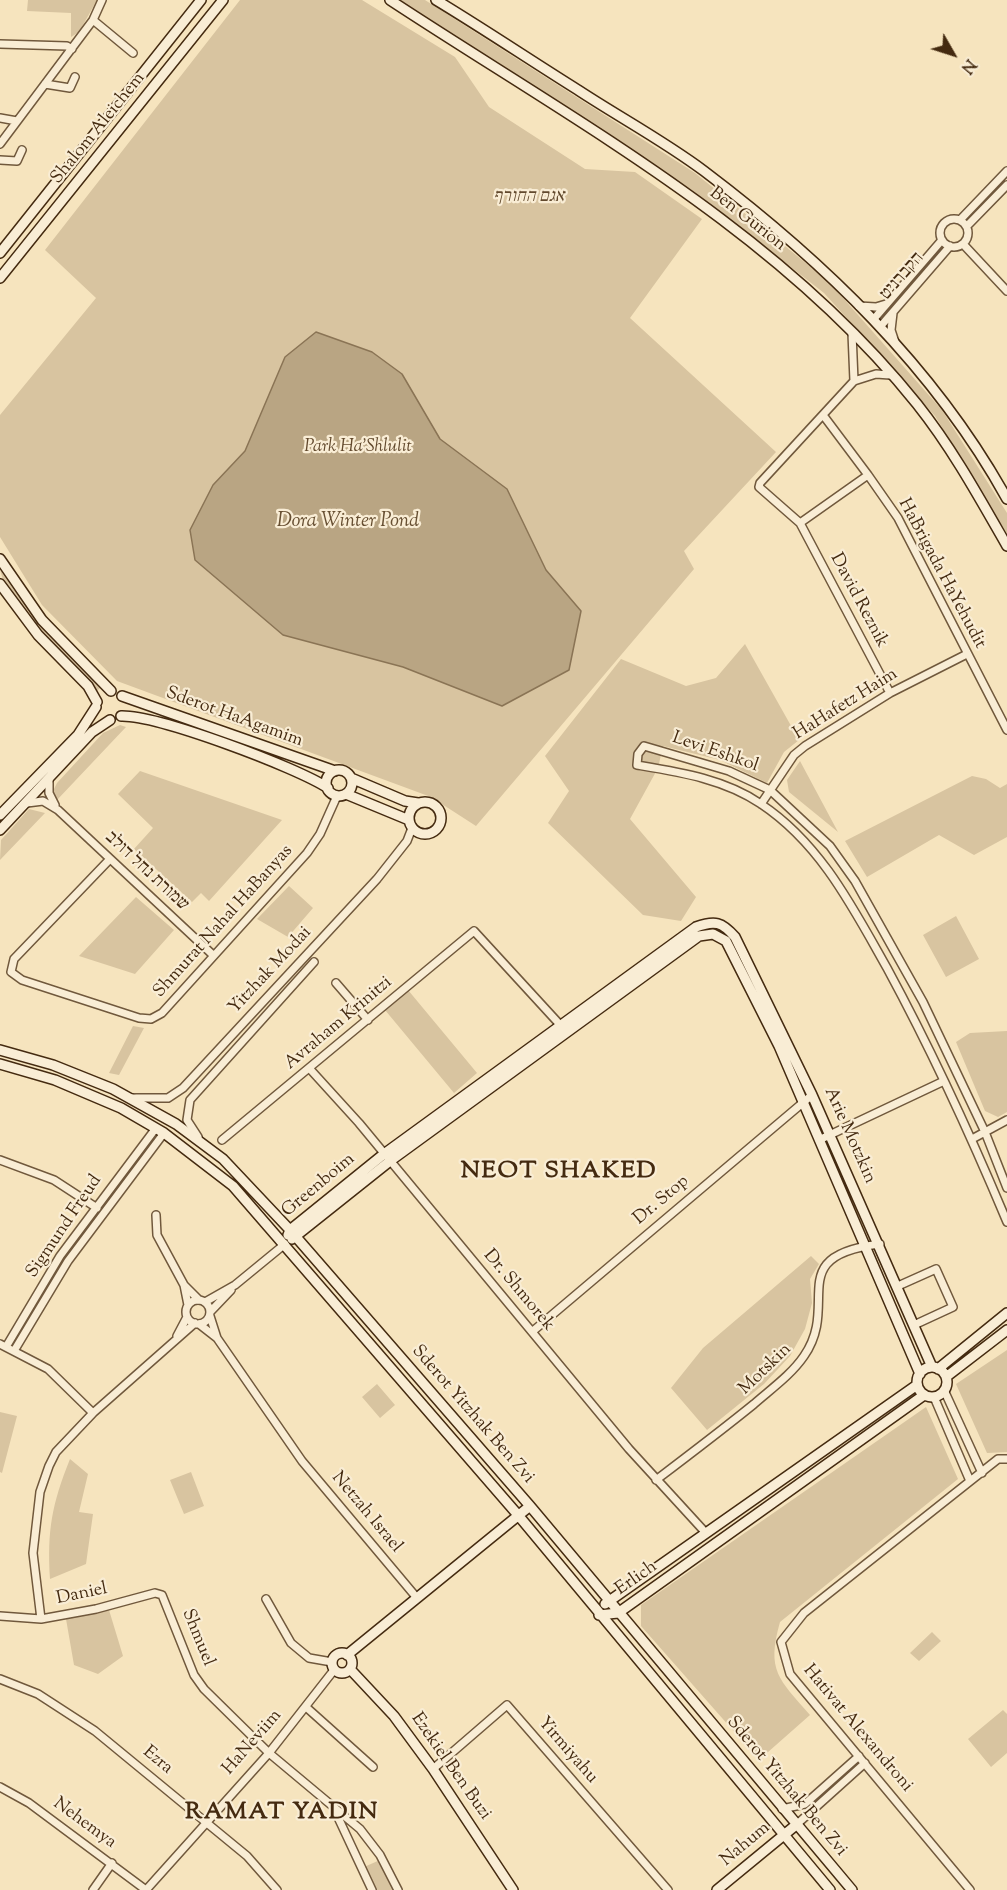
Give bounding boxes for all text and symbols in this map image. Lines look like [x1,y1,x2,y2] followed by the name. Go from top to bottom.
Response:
[923,24,983,84] north arrow
[954,53,980,78] text: N
[47,69,151,189] street label: Shalom Aleichem
[704,183,790,257] street label: Ben Gurion
[494,187,564,209] park label: אגם החורף
[876,249,930,305] street label: הקברניט
[304,437,412,459] park label: Park Ha'Shlulit
[892,495,990,653] street label: HaBrigada HaYehudit
[277,511,419,535] water label: Dora Winter Pond
[824,550,892,652] street label: David Reznik
[790,664,902,746] street label: HaHafetz Haim
[162,683,306,753] street label: Sderot HaAgamim
[669,728,761,778] street label: Levi Eshkol
[99,828,193,916] street label: שמורת נחל דולב
[150,841,298,1003] street label: Shmurat Nahal HaBanyas
[225,923,317,1019] street label: Yitzhak Modai
[281,973,397,1075] street label: Avraham Krinitzi
[818,1085,880,1187] street label: Arie Motzkin
[278,1149,360,1223] street label: Greenboim
[461,1159,657,1187] district label: NEOT SHAKED
[23,1171,107,1283] street label: Sigmund Freud
[630,1172,694,1230] street label: Dr. Stop
[478,1246,558,1336] street label: Dr. Shmorek
[735,1340,797,1400] street label: Motskin
[406,1341,538,1489] street label: Sderot Yitzhak Ben Zvi
[326,1468,406,1558] street label: Netzah Israel
[612,1557,662,1601] street label: Erlich
[55,1579,109,1611] street label: Daniel
[176,1606,218,1670] street label: Shmuel
[797,1661,917,1797] street label: Hativat Alexandroni
[219,1706,287,1780] street label: HaNeviim
[405,1709,495,1825] street label: Ezekiel Ben Buzi
[532,1713,602,1789] street label: Yirmiyahu
[721,1713,851,1861] street label: Sderot Yitzhak Ben Zvi
[137,1742,177,1780] street label: Ezra
[48,1794,120,1854] street label: Nehemya
[185,1800,379,1828] district label: RAMAT YADIN
[717,1818,775,1872] street label: Nahum

